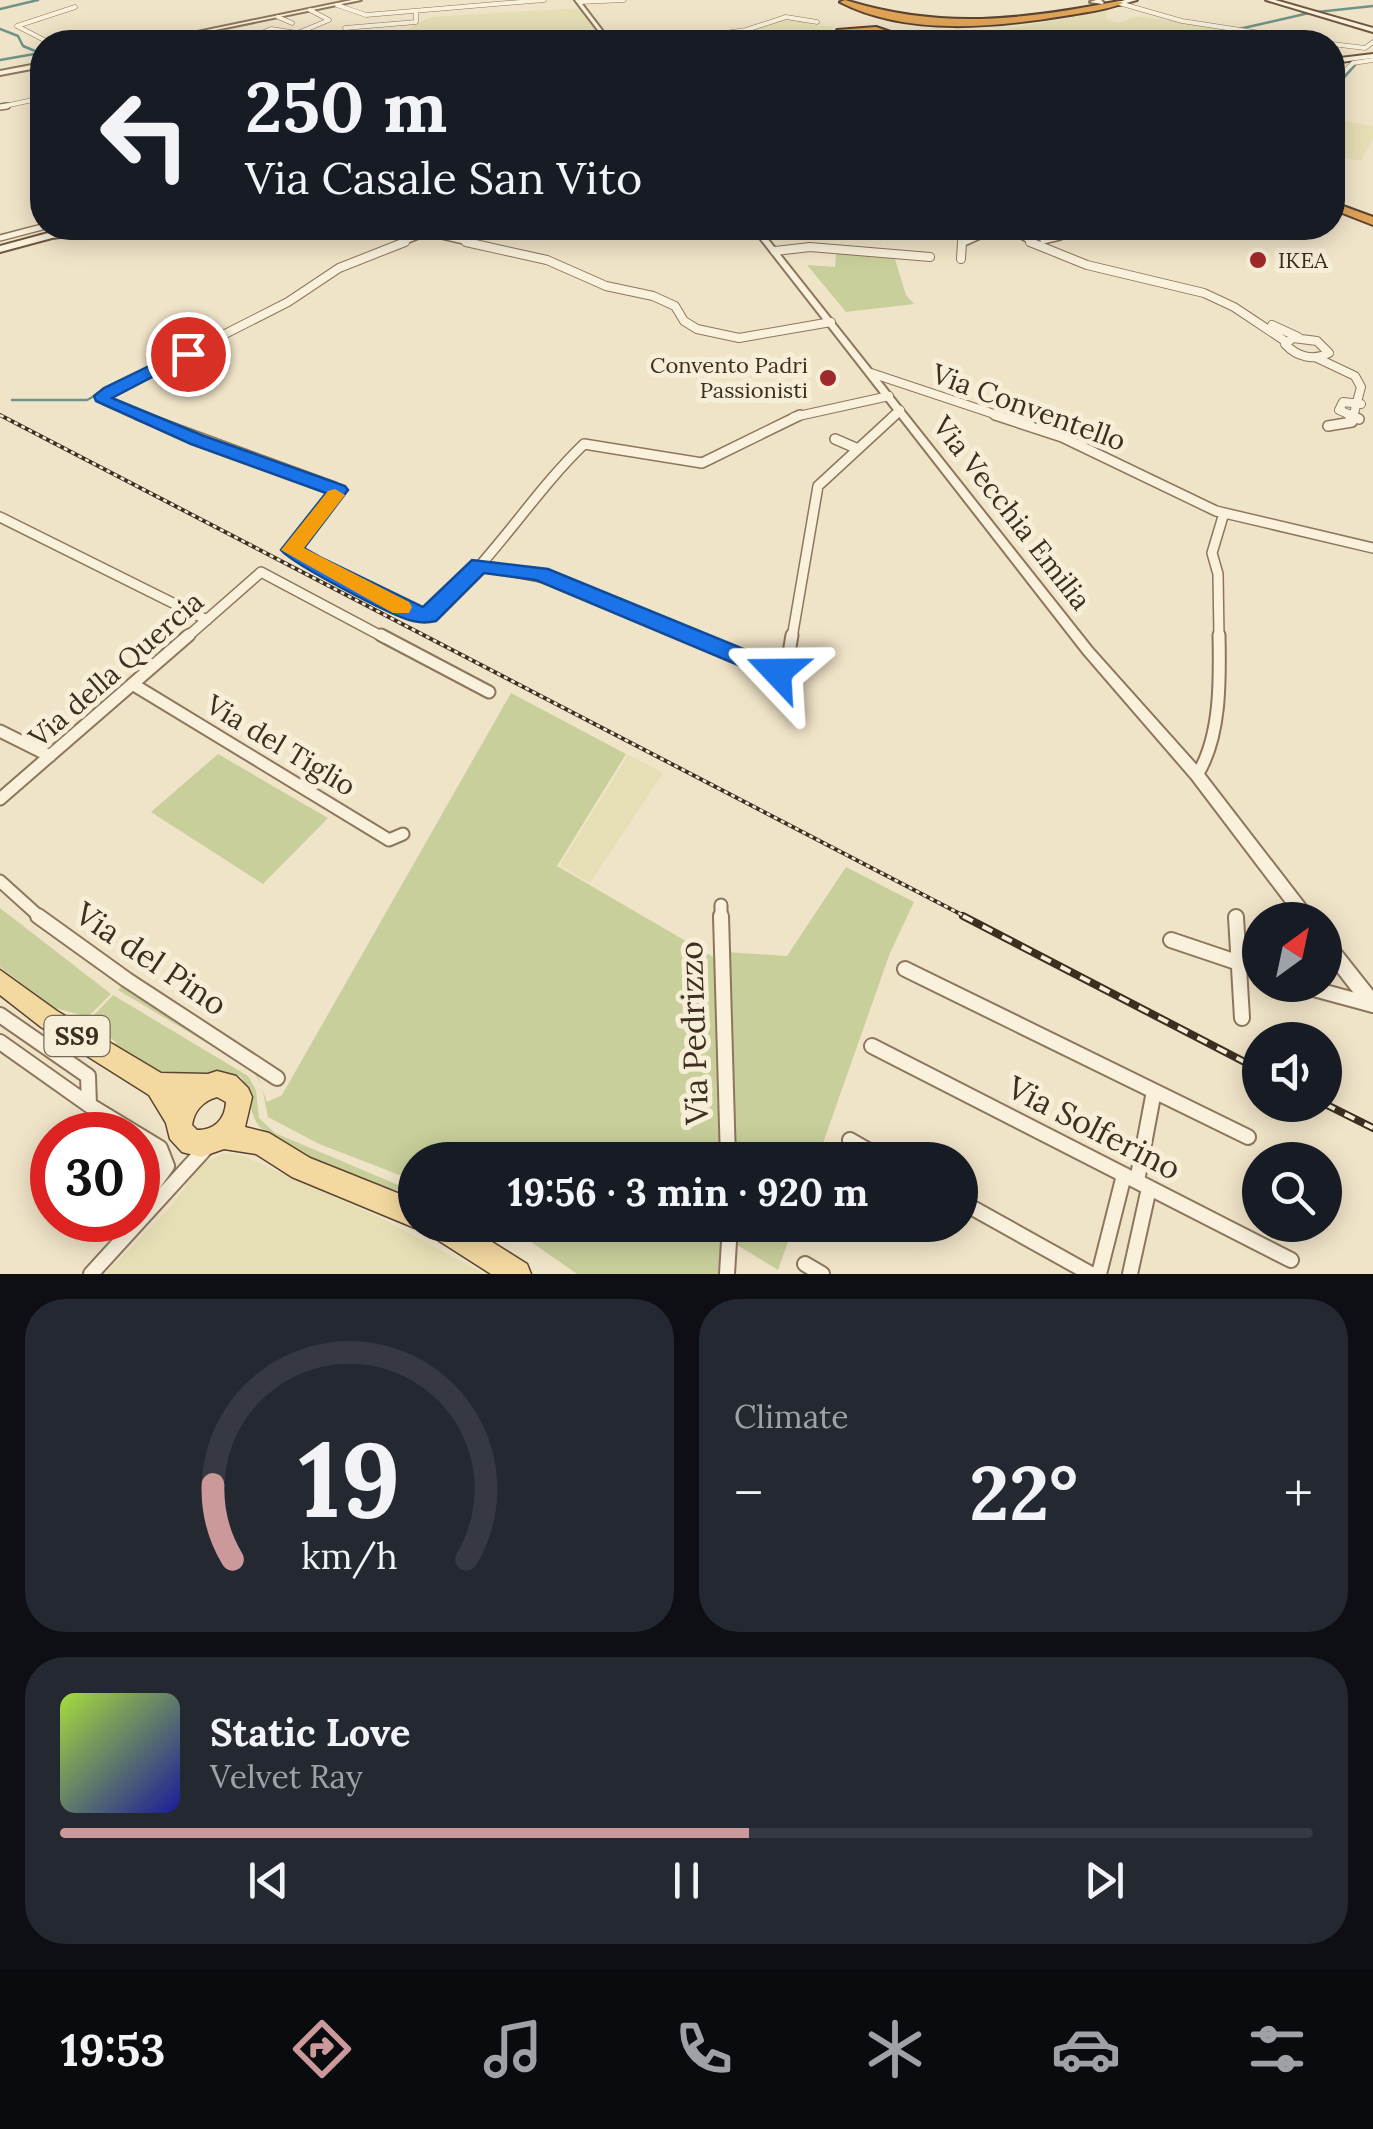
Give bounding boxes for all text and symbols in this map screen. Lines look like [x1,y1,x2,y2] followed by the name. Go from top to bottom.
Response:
[245,62,447,151] text: 250 m
[80,70,210,200] icon: left
[245,149,642,206] text: Via Casale San Vito
[1278,246,1329,274] place label: IKEA
[1247,249,1269,271] marker: IKEA
[146,312,231,397] pin
[161,327,216,382] icon: arrive
[650,351,808,404] place label: Convento Padri Passionisti
[926,355,1131,459] street label: Via Conventello
[817,367,839,389] marker: Convento Padri Passionisti
[925,408,1099,617] street label: Via Vecchia Emilia
[20,583,211,755] street label: Via della Quercia
[725,620,829,724] position arrow
[199,686,362,804] street label: Via del Tiglio
[67,892,235,1024] street label: Via del Pino
[1242,902,1342,1002] north arrow
[1242,902,1342,1242] map controls
[670,941,717,1126] street label: Via Pedrizzo
[44,1016,110,1056] road number: SS9
[1242,1022,1342,1122] button: sound
[1000,1066,1188,1189] street label: Via Solferino
[30,1112,160,1242] speed limit sign: 30
[1242,1142,1342,1242] button: search
[508,1168,868,1216] text: 19:56 · 3 min · 920 m
[734,1396,849,1437] text: Climate
[298,1412,401,1545] text: 19
[969,1445,1078,1541] text: 22°
[734,1458,763,1528] text: −
[1284,1458,1313,1528] text: +
[301,1533,398,1579] text: km/h
[210,1708,410,1756] text: Static Love
[210,1756,363,1797] text: Velvet Ray
[241,1853,296,1908] icon: previous
[659,1853,714,1908] icon: pause
[1077,1853,1132,1908] icon: next
[287,2014,357,2084] icon: directions
[478,2014,548,2084] icon: music
[669,2014,739,2084] icon: phone
[860,2014,930,2084] icon: climate
[1051,2014,1121,2084] icon: car
[1242,2014,1312,2084] icon: filters
[61,2021,166,2078] text: 19:53

